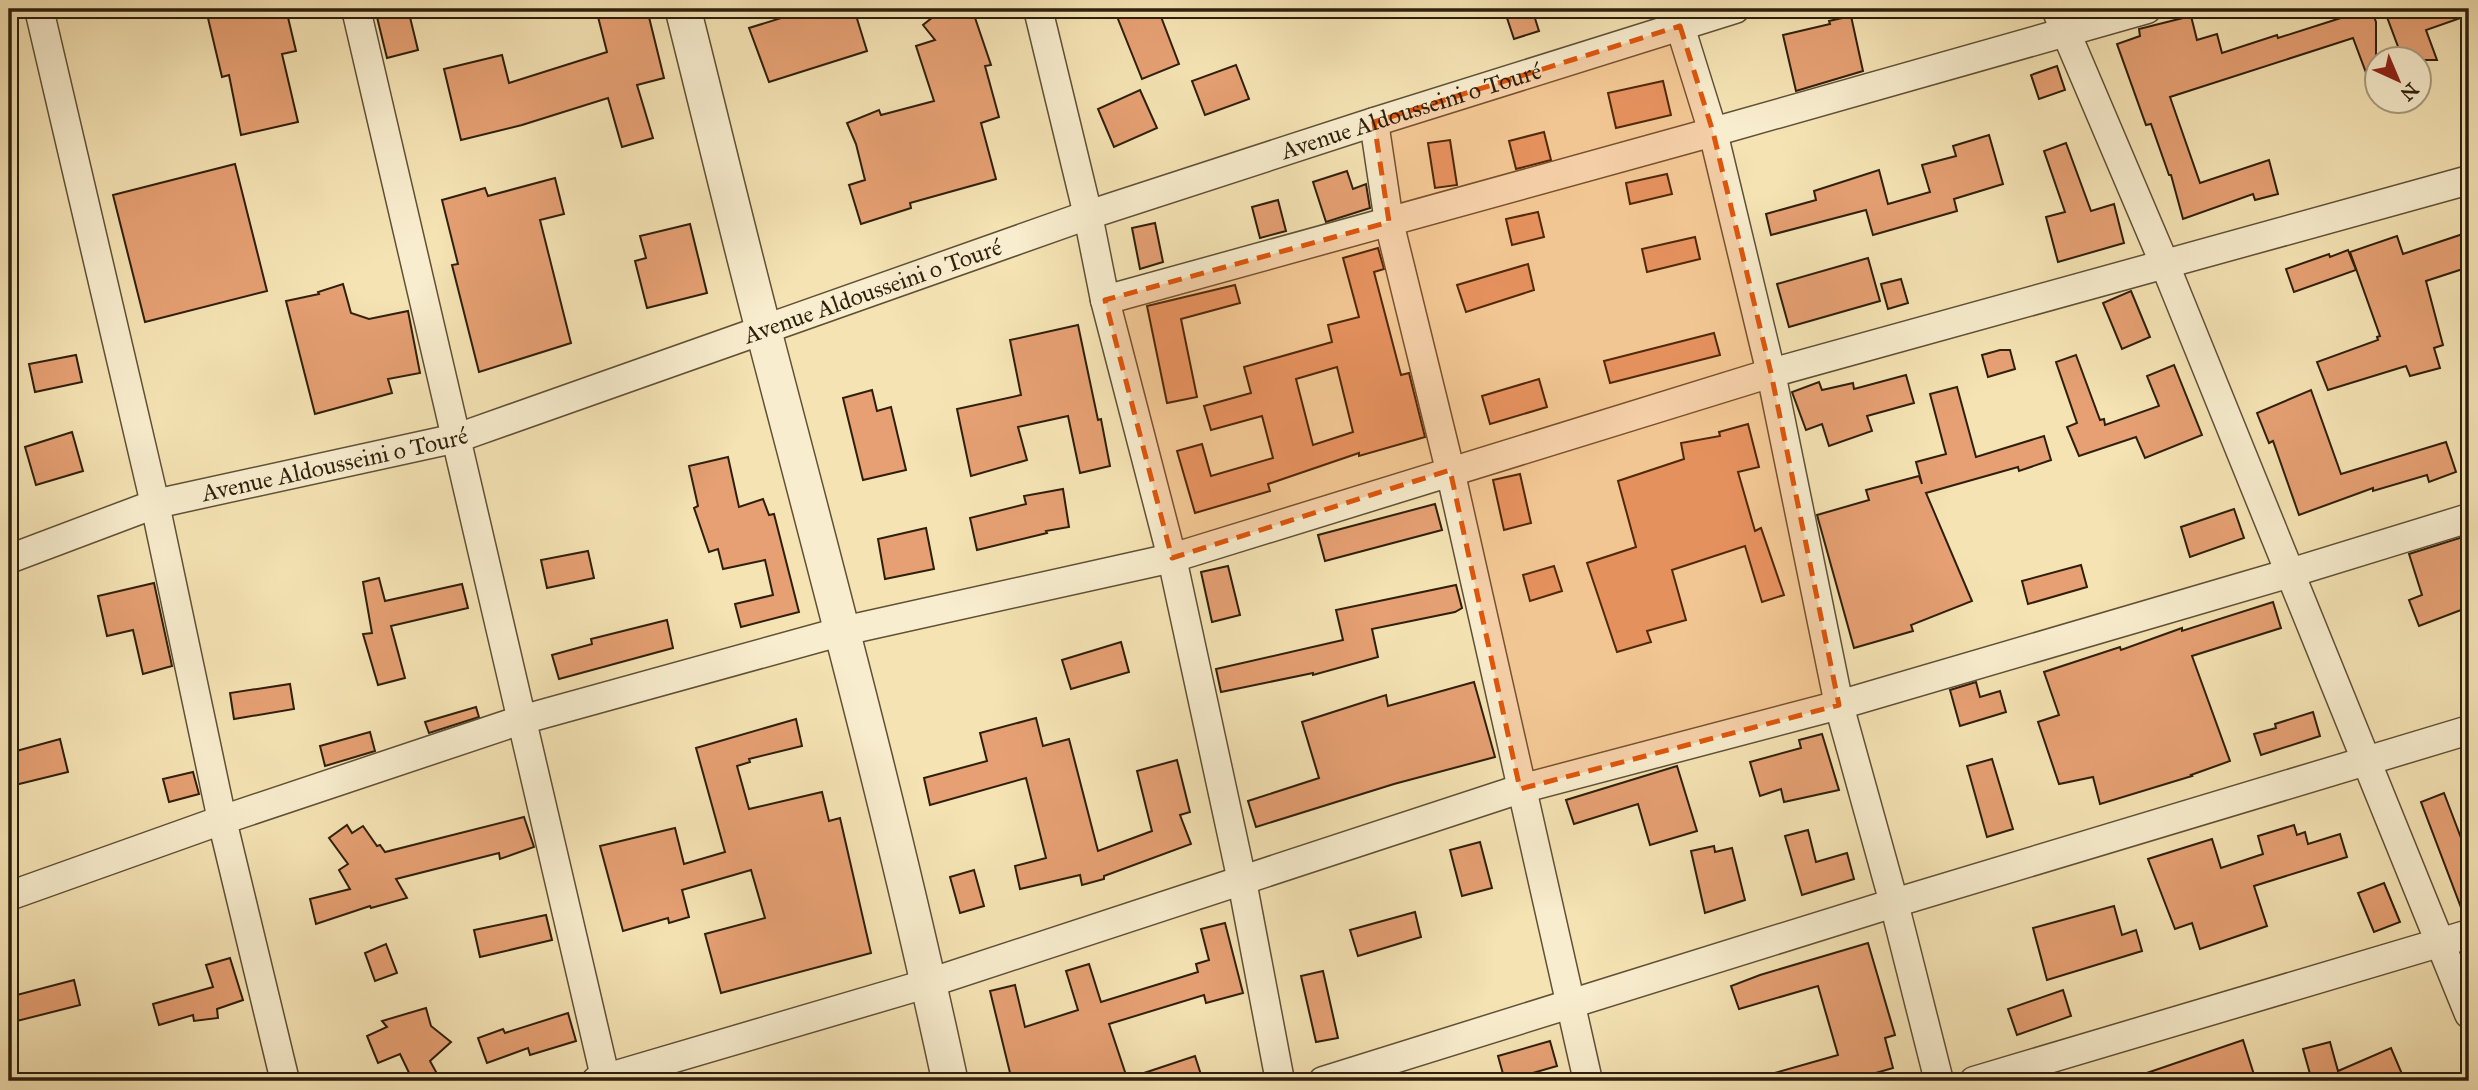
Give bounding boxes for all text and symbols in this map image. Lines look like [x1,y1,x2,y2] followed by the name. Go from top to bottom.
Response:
[2362,46,2432,116] north arrow
[1276,55,1545,167] street label: Avenue Aldousseini o Touré
[2396,78,2423,106] text: N
[739,232,1006,351] street label: Avenue Aldousseini o Touré
[198,420,472,509] street label: Avenue Aldousseini o Touré

